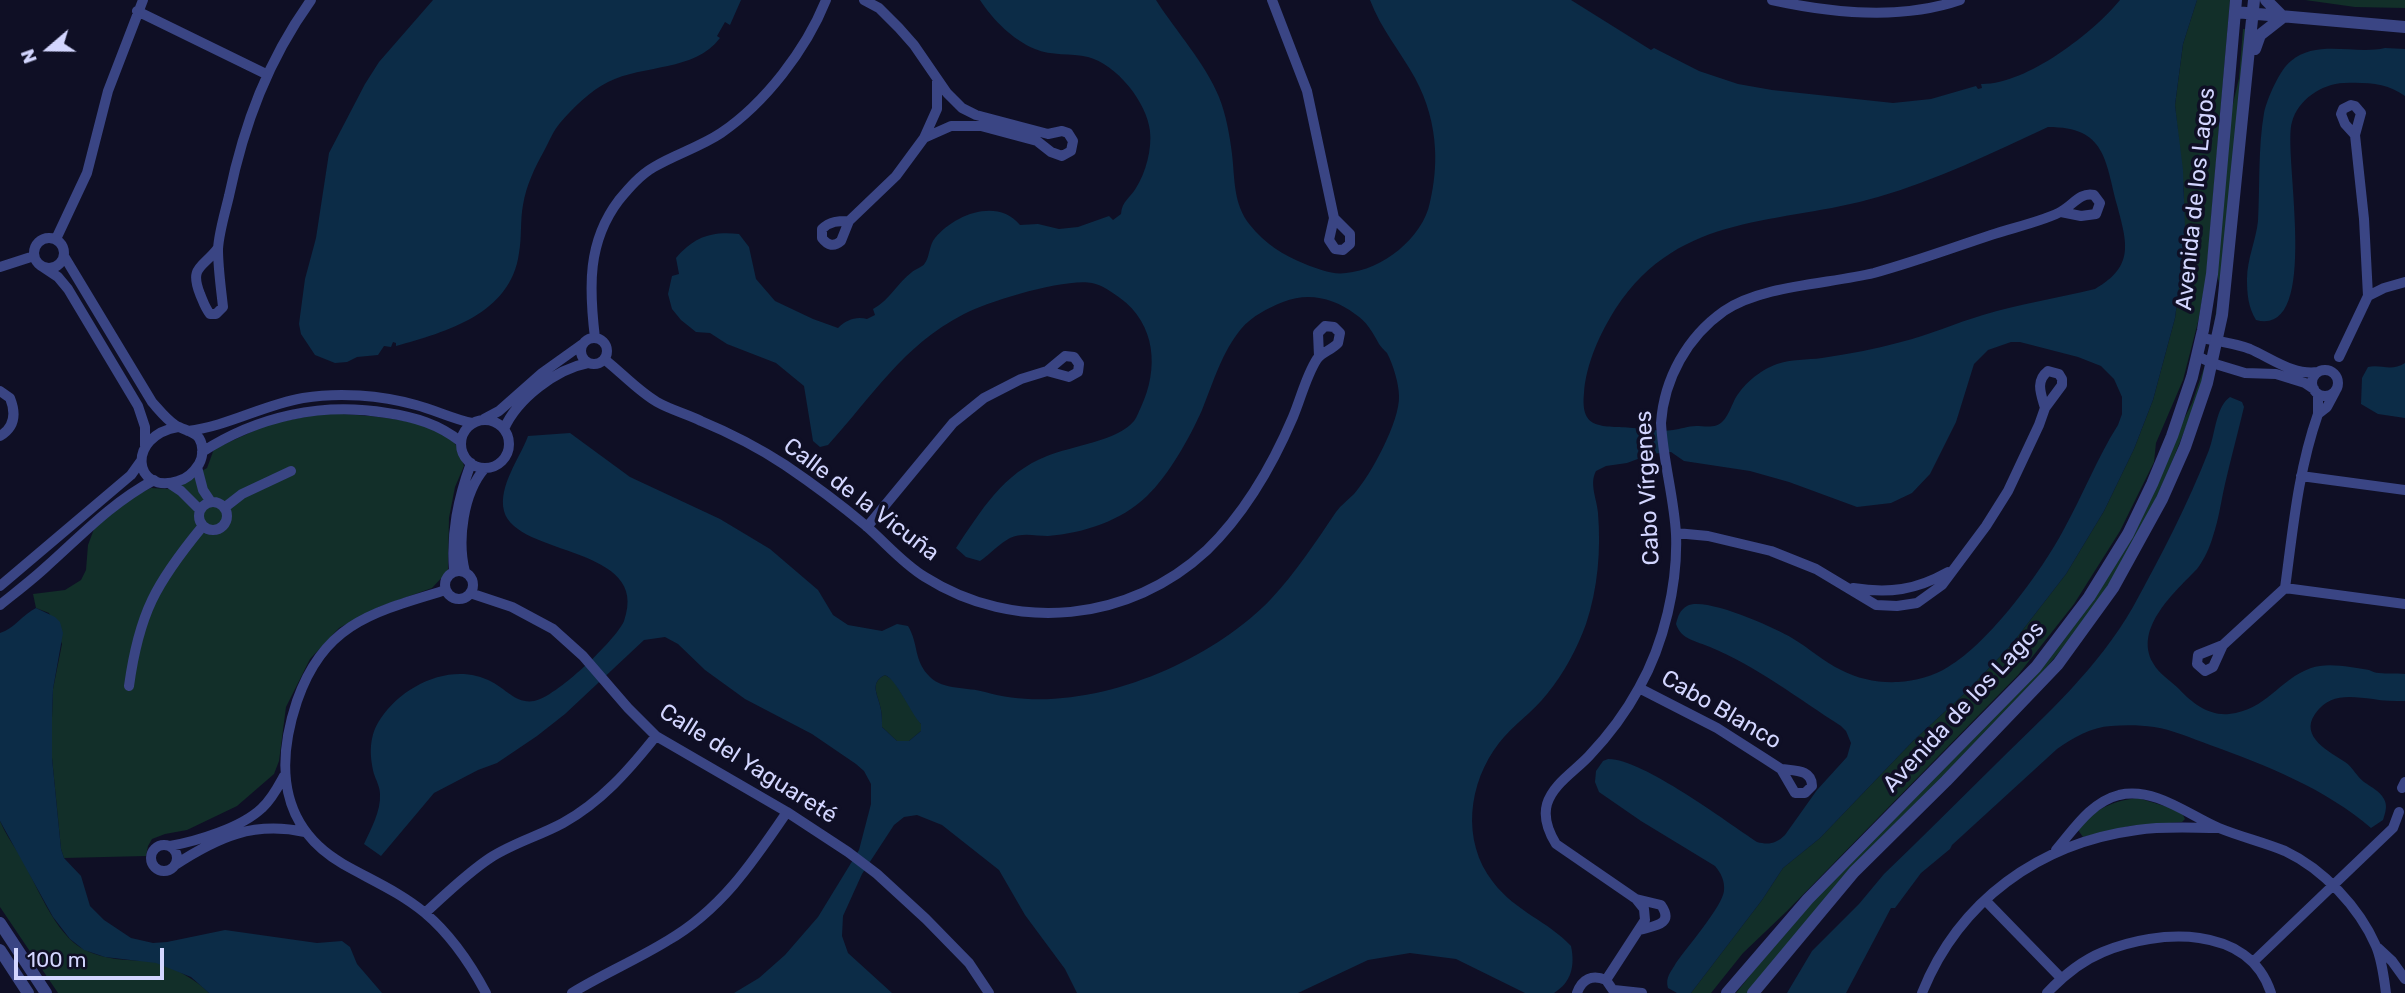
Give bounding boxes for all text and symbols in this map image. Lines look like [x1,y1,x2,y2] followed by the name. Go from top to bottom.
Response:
[14,14,84,84] north arrow
[16,46,42,67] text: N
[2171,86,2221,312] street label: Avenida de los Lagos
[1630,410,1666,566] street label: Cabo Vírgenes
[778,433,944,567] street label: Calle de la Vicuña
[1877,616,2051,798] street label: Avenida de los Lagos
[1656,665,1786,755] street label: Cabo Blanco
[654,698,842,830] street label: Calle del Yaguareté
[18,934,168,978] scale bar
[27,947,86,972] text: 100 m

